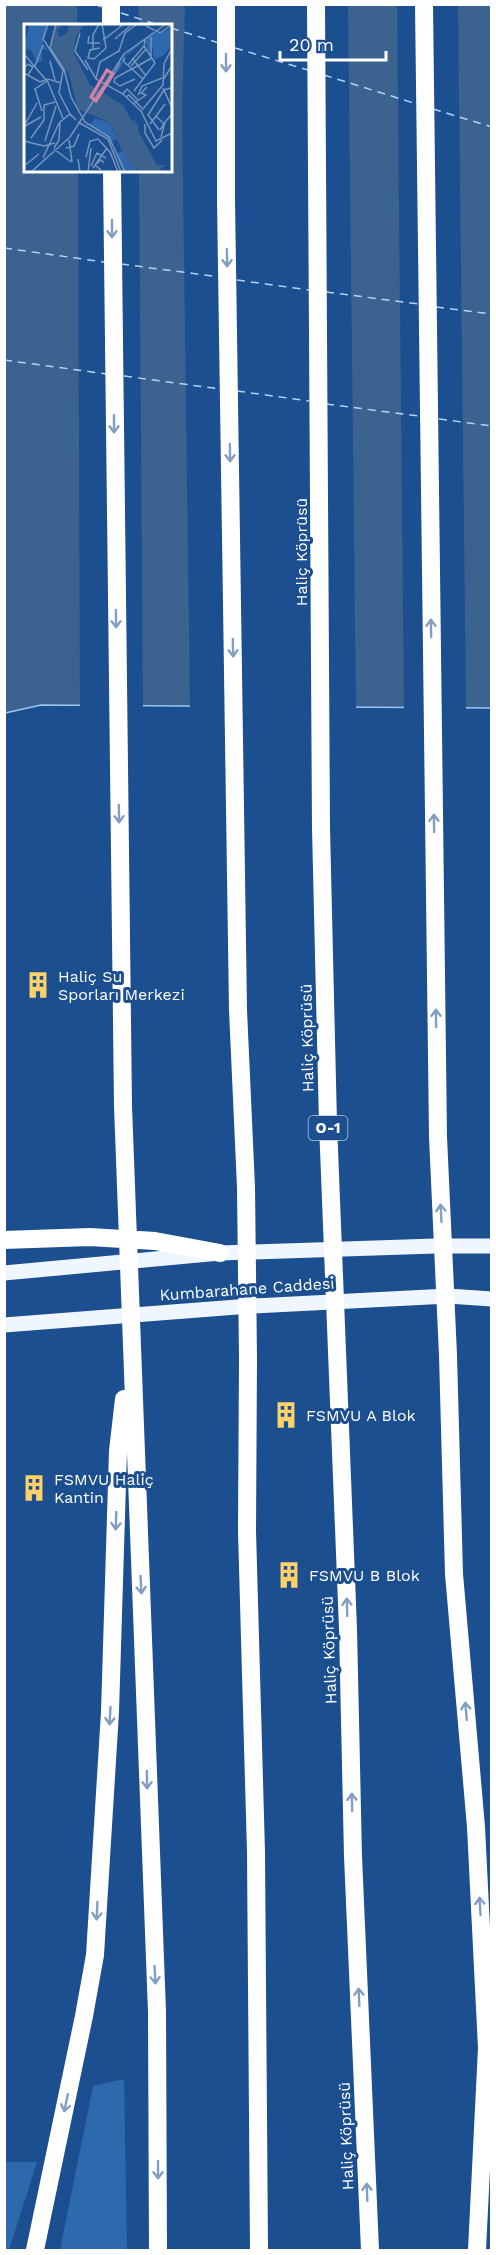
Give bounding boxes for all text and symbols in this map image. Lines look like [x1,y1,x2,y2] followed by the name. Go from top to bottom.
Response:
[24,24,172,172] inset map
[280,24,386,62] scale bar
[289,34,334,55] text: 20 m
[220,52,232,72] one-way arrow
[107,219,118,239] one-way arrow
[221,247,233,267] one-way arrow
[108,414,120,434] one-way arrow
[225,442,236,462] one-way arrow
[292,498,311,606] street label: Haliç Köprüsü
[110,609,122,629] one-way arrow
[425,618,437,638] one-way arrow
[228,637,239,657] one-way arrow
[113,804,125,824] one-way arrow
[428,813,439,833] one-way arrow
[58,967,185,1004] place label: Haliç Su Sporları Merkezi
[23,970,53,1000] building icon: Haliç Su Sporları Merkezi
[297,984,317,1092] street label: Haliç Köprüsü
[430,1008,442,1028] one-way arrow
[308,1116,348,1140] road number: O-1
[435,1203,447,1223] one-way arrow
[159,1273,335,1305] street label: Kumbarahane Caddesi
[271,1400,301,1430] building icon: FSMVU A Blok
[306,1406,416,1425] place label: FSMVU A Blok
[54,1470,154,1507] place label: FSMVU Haliç Kantin
[19,1473,49,1503] building icon: FSMVU Haliç Kantin
[110,1511,121,1531] one-way arrow
[274,1560,304,1590] building icon: FSMVU B Blok
[309,1566,420,1585] place label: FSMVU B Blok
[136,1575,147,1595] one-way arrow
[318,1595,340,1705] street label: Haliç Köprüsü
[341,1598,353,1618] one-way arrow
[460,1702,471,1722] one-way arrow
[104,1706,115,1726] one-way arrow
[142,1769,153,1789] one-way arrow
[346,1793,358,1813] one-way arrow
[474,1896,485,1916] one-way arrow
[91,1900,102,1920] one-way arrow
[150,1964,161,1984] one-way arrow
[354,1988,365,2008] one-way arrow
[335,2081,357,2191] street label: Haliç Köprüsü
[60,2093,71,2112] one-way arrow
[152,2159,164,2179] one-way arrow
[362,2183,373,2203] one-way arrow

